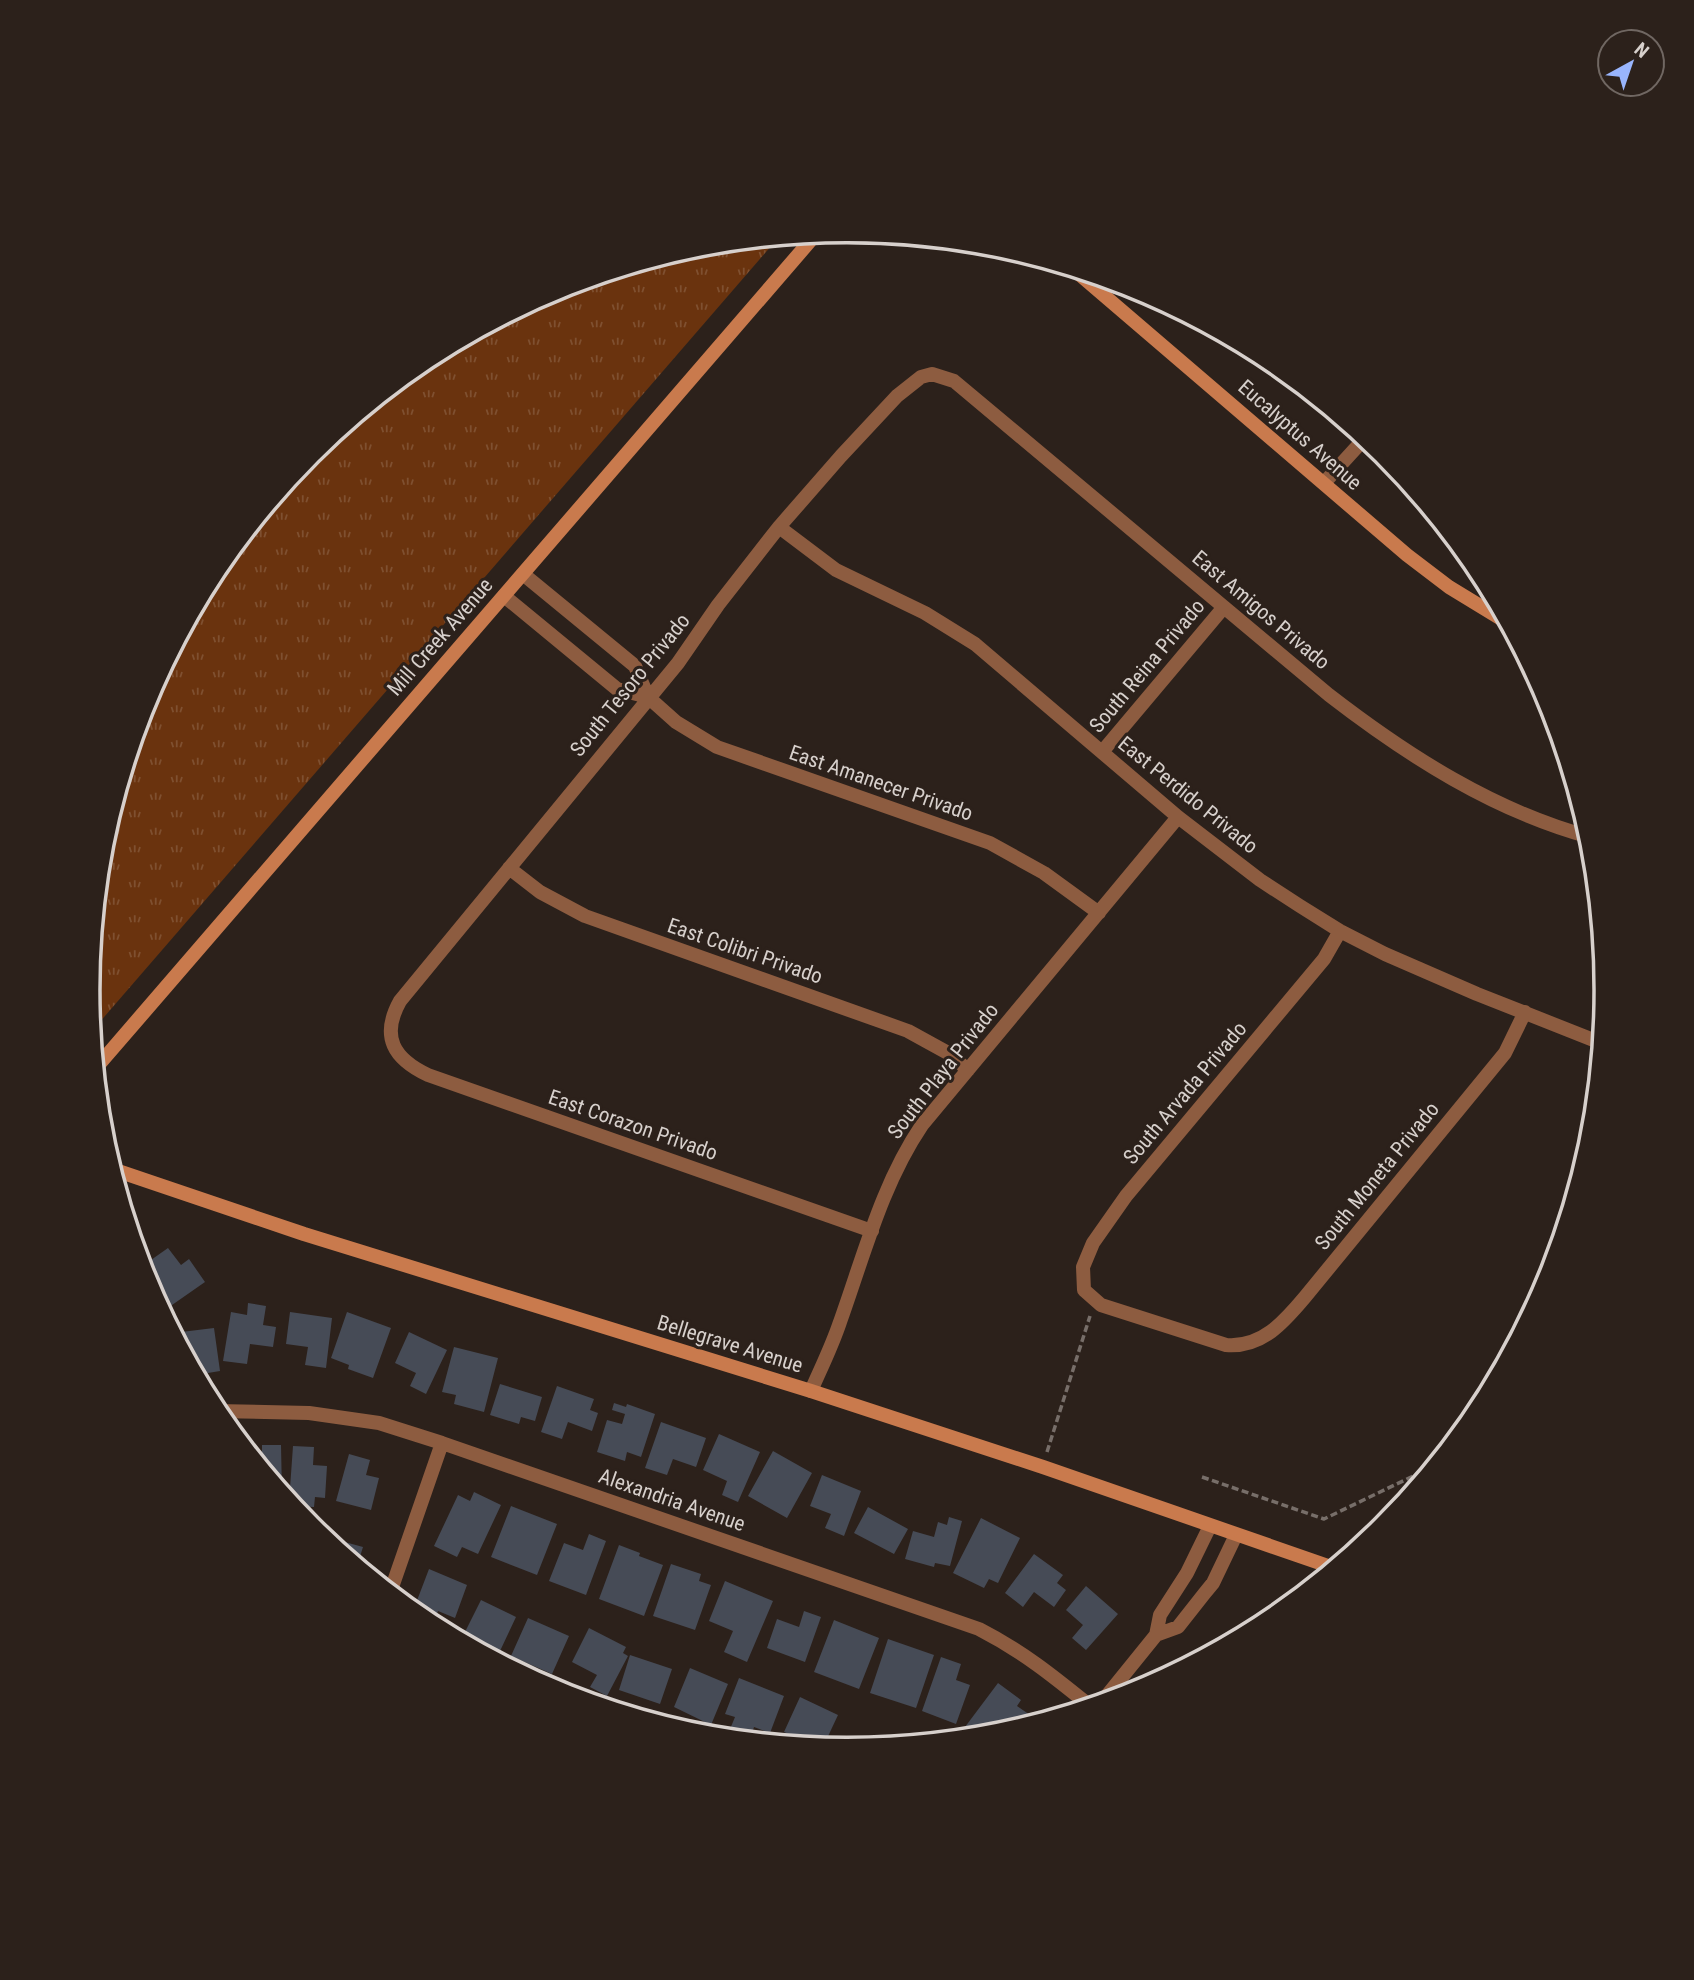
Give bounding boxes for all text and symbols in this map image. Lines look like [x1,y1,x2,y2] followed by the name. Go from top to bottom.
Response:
[1596,28,1666,98] north arrow
[1630,38,1653,63] text: N
[1234,375,1367,495] street label: Eucalyptus Avenue
[1187,546,1335,674] street label: East Amigos Privado
[382,573,498,701] street label: Mill Creek Avenue
[1084,595,1210,737] street label: South Reina Privado
[565,609,695,761] street label: South Tesoro Privado
[1113,731,1263,859] street label: East Perdido Privado
[786,740,976,826] street label: East Amanecer Privado
[664,913,826,989] street label: East Colibri Privado
[883,998,1003,1144] street label: South Playa Privado
[1118,1017,1252,1169] street label: South Arvada Privado
[545,1085,721,1165] street label: East Corazon Privado
[1310,1097,1444,1255] street label: South Moneta Privado
[654,1310,806,1378] street label: Bellegrave Avenue
[596,1464,748,1536] street label: Alexandria Avenue

